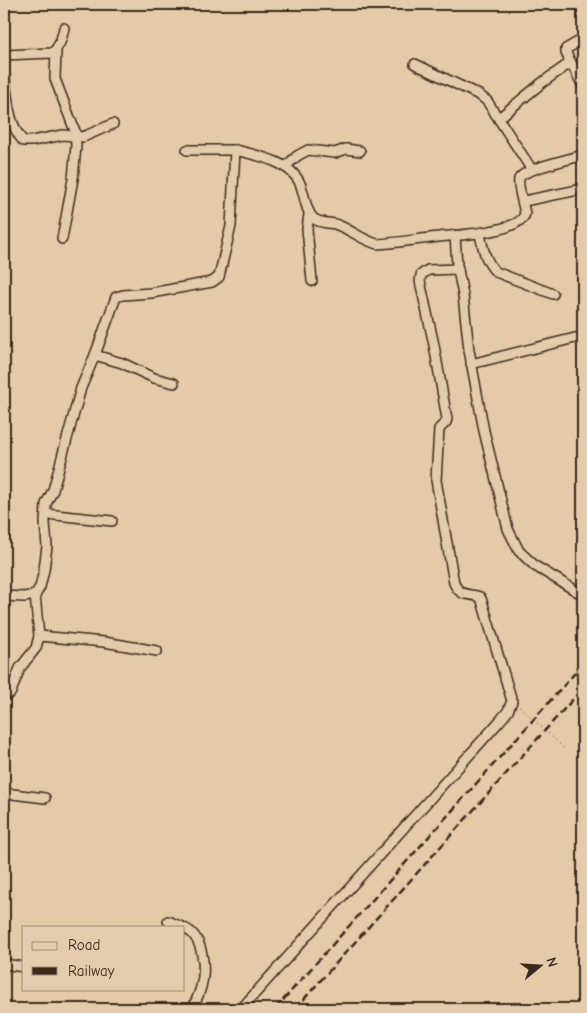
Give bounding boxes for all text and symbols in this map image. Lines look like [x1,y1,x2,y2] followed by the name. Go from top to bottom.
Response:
[22,926,185,990] legend
[68,936,100,954] text: Road
[514,940,564,990] north arrow
[542,955,561,969] text: N
[68,962,115,980] text: Railway

